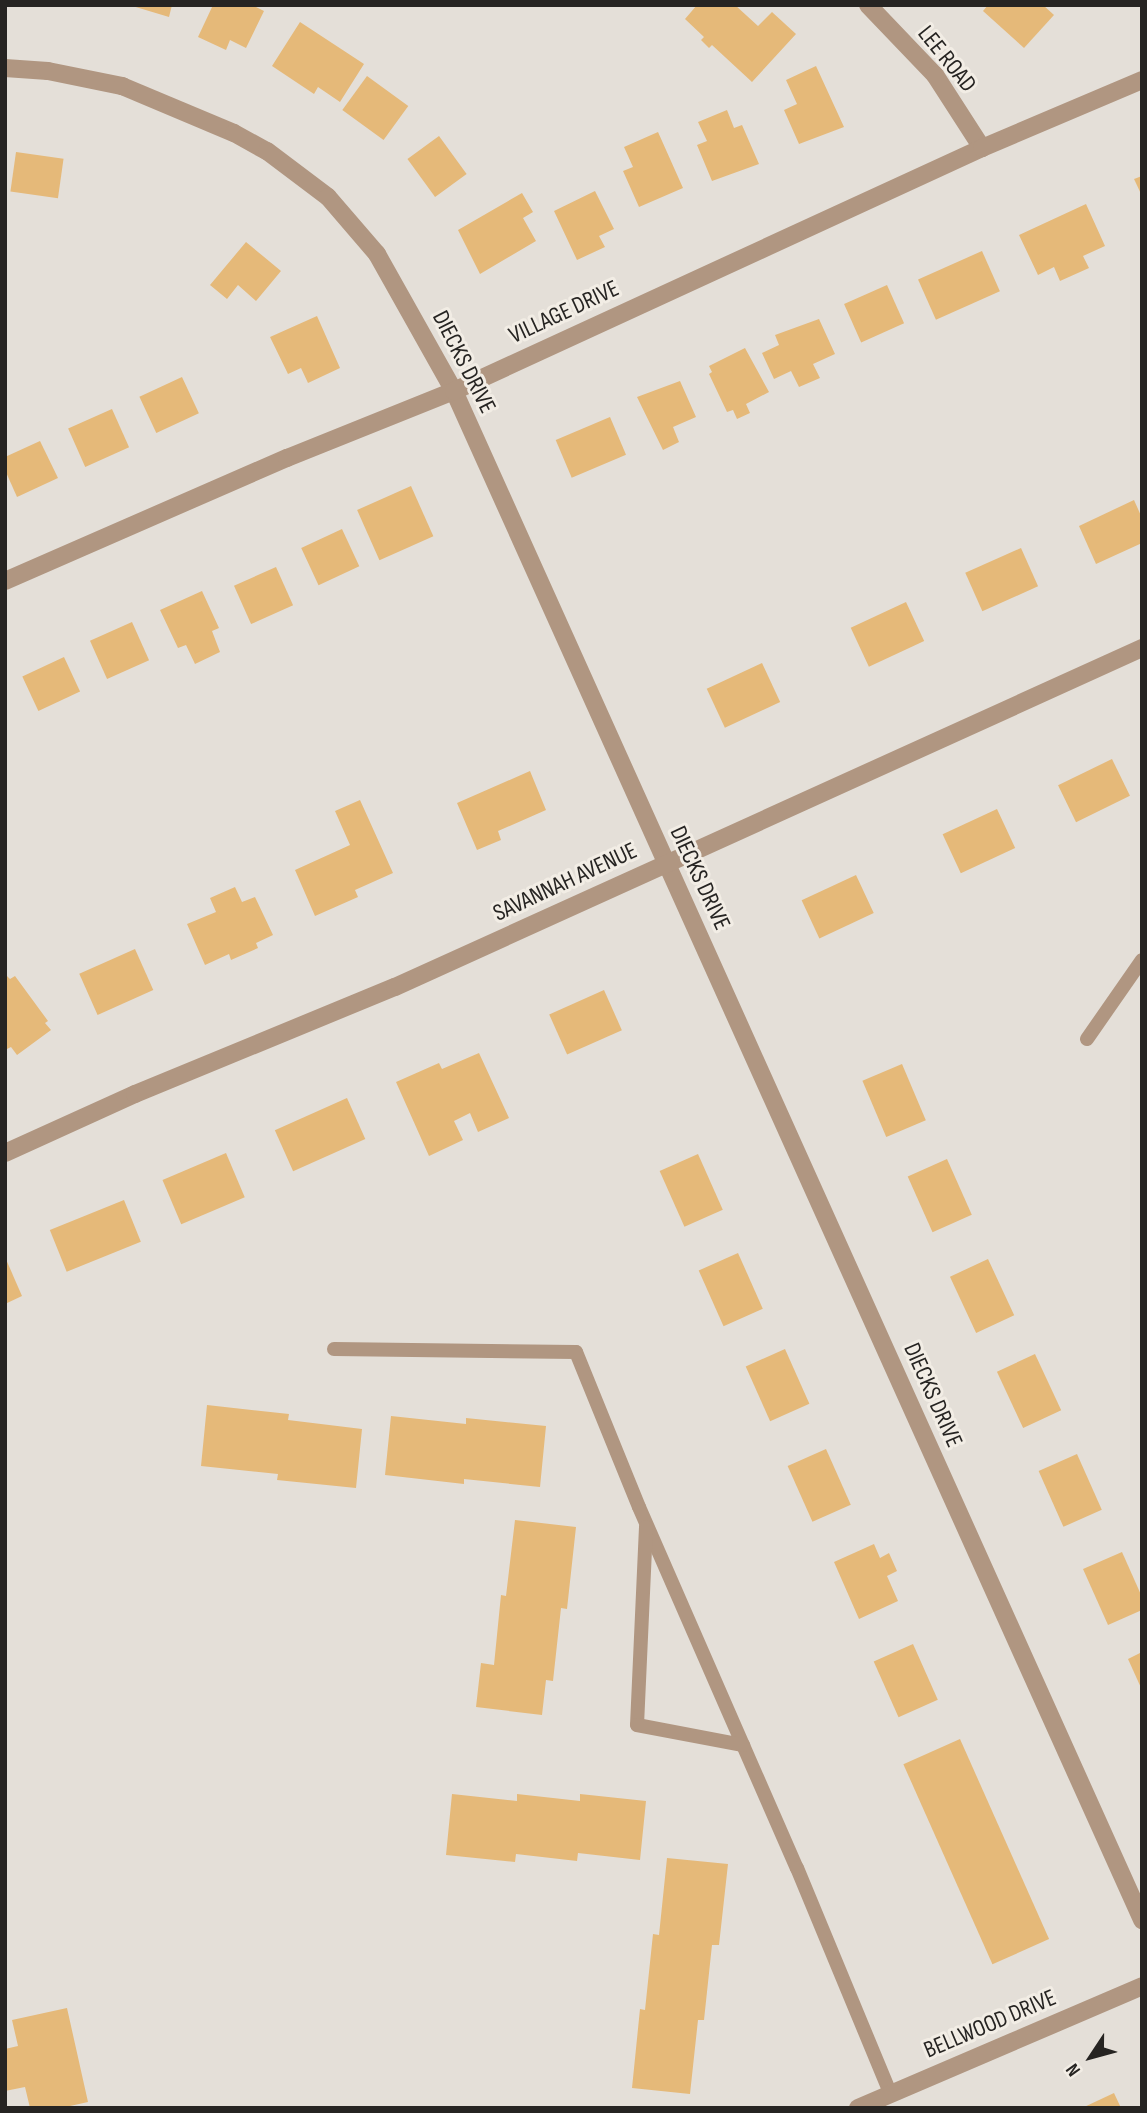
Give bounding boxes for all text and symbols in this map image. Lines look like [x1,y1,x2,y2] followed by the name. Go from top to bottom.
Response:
[912,20,982,98] street label: LEE ROAD
[504,274,624,350] street label: VILLAGE DRIVE
[426,306,502,418] street label: DIECKS DRIVE
[663,822,737,934] street label: DIECKS DRIVE
[489,836,641,928] street label: SAVANNAH AVENUE
[897,1338,969,1452] street label: DIECKS DRIVE
[920,1983,1060,2065] street label: BELLWOOD DRIVE
[1056,2022,1126,2092] north arrow
[1061,2059,1086,2081] text: N

